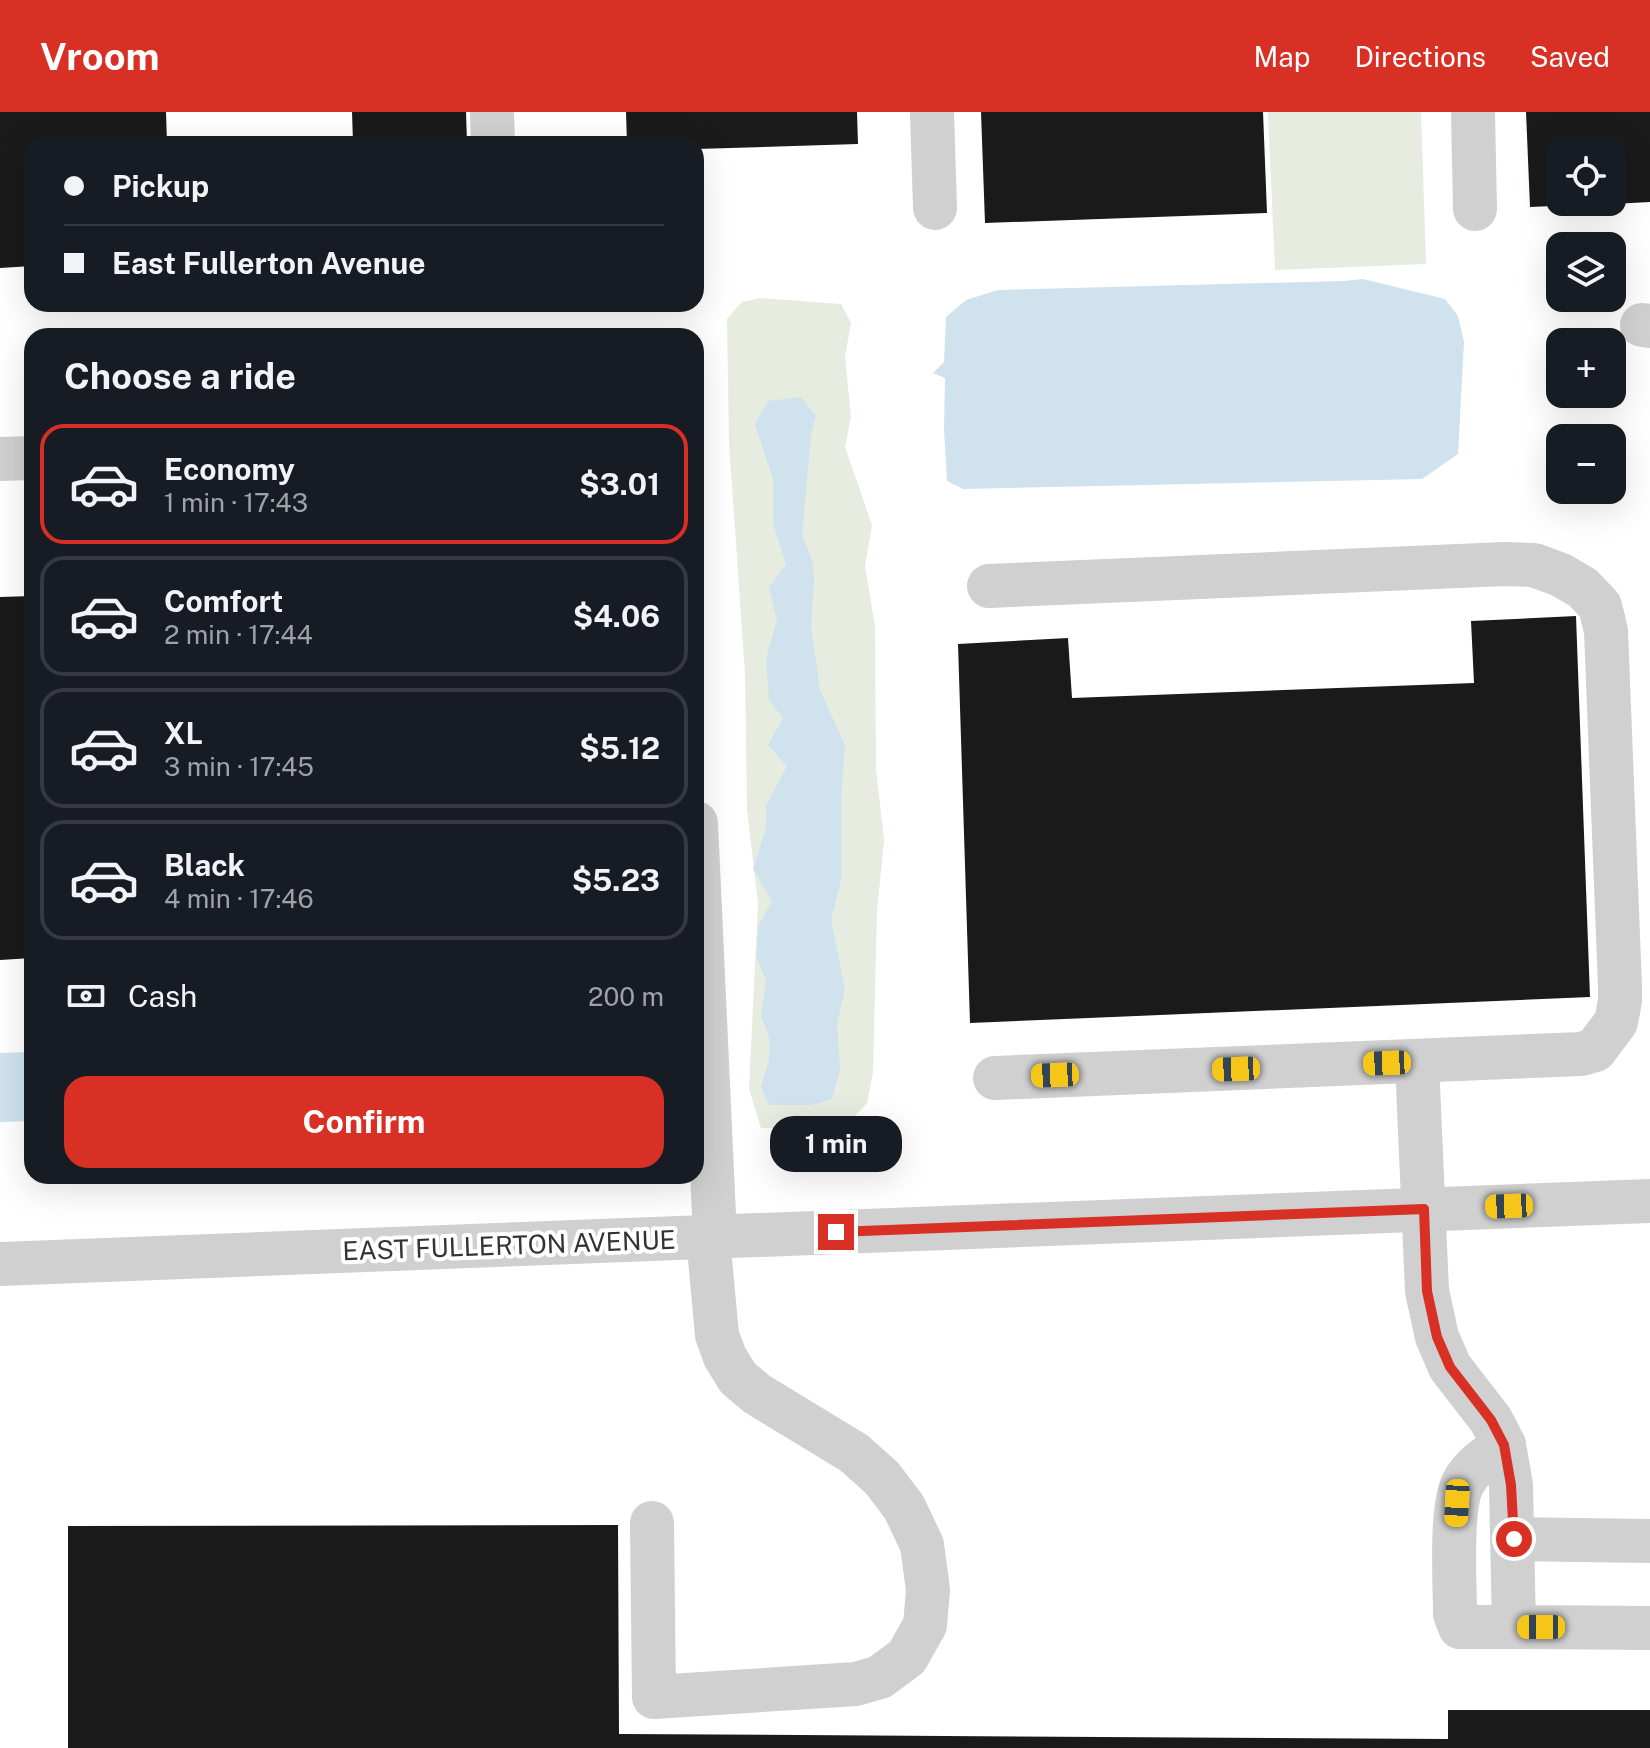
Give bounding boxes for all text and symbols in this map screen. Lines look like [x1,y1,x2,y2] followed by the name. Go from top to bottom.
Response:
[40,34,160,79] text: Vroom
[1254,40,1310,73] text: Map
[1354,40,1486,73] text: Directions
[1530,40,1610,73] text: Saved
[1546,136,1626,504] map controls
[1546,136,1626,216] button: locate
[112,168,209,204] text: Pickup
[1546,232,1626,312] button: layers
[112,245,426,281] text: East Fullerton Avenue
[1546,328,1626,408] button: +
[64,355,296,397] text: Choose a ride
[1546,424,1626,504] button: −
[68,448,140,520] icon: car
[164,451,295,487] text: Economy
[579,466,660,502] text: $3.01
[164,487,308,518] text: 1 min · 17:43
[68,580,140,652] icon: car
[164,583,283,619] text: Comfort
[573,598,660,634] text: $4.06
[164,619,313,650] text: 2 min · 17:44
[68,712,140,784] icon: car
[164,715,203,751] text: XL
[579,730,660,766] text: $5.12
[164,751,314,782] text: 3 min · 17:45
[68,844,140,916] icon: car
[164,847,245,883] text: Black
[572,862,660,898] text: $5.23
[164,883,314,914] text: 4 min · 17:46
[64,974,108,1018] icon: cash
[128,978,197,1014] text: Cash
[588,981,664,1012] text: 200 m
[1363,1050,1411,1076] car
[1212,1056,1260,1082] car
[1031,1062,1079,1088] car
[64,1076,664,1168] button: Confirm
[770,1116,902,1172] callout: 1 min
[805,1128,867,1159] text: 1 min
[1485,1193,1533,1219] car
[818,1214,854,1250] route end
[342,1224,676,1266] street label: EAST FULLERTON AVENUE
[1444,1478,1470,1528] car
[1496,1521,1532,1557] route start
[1517,1615,1565,1639] car

